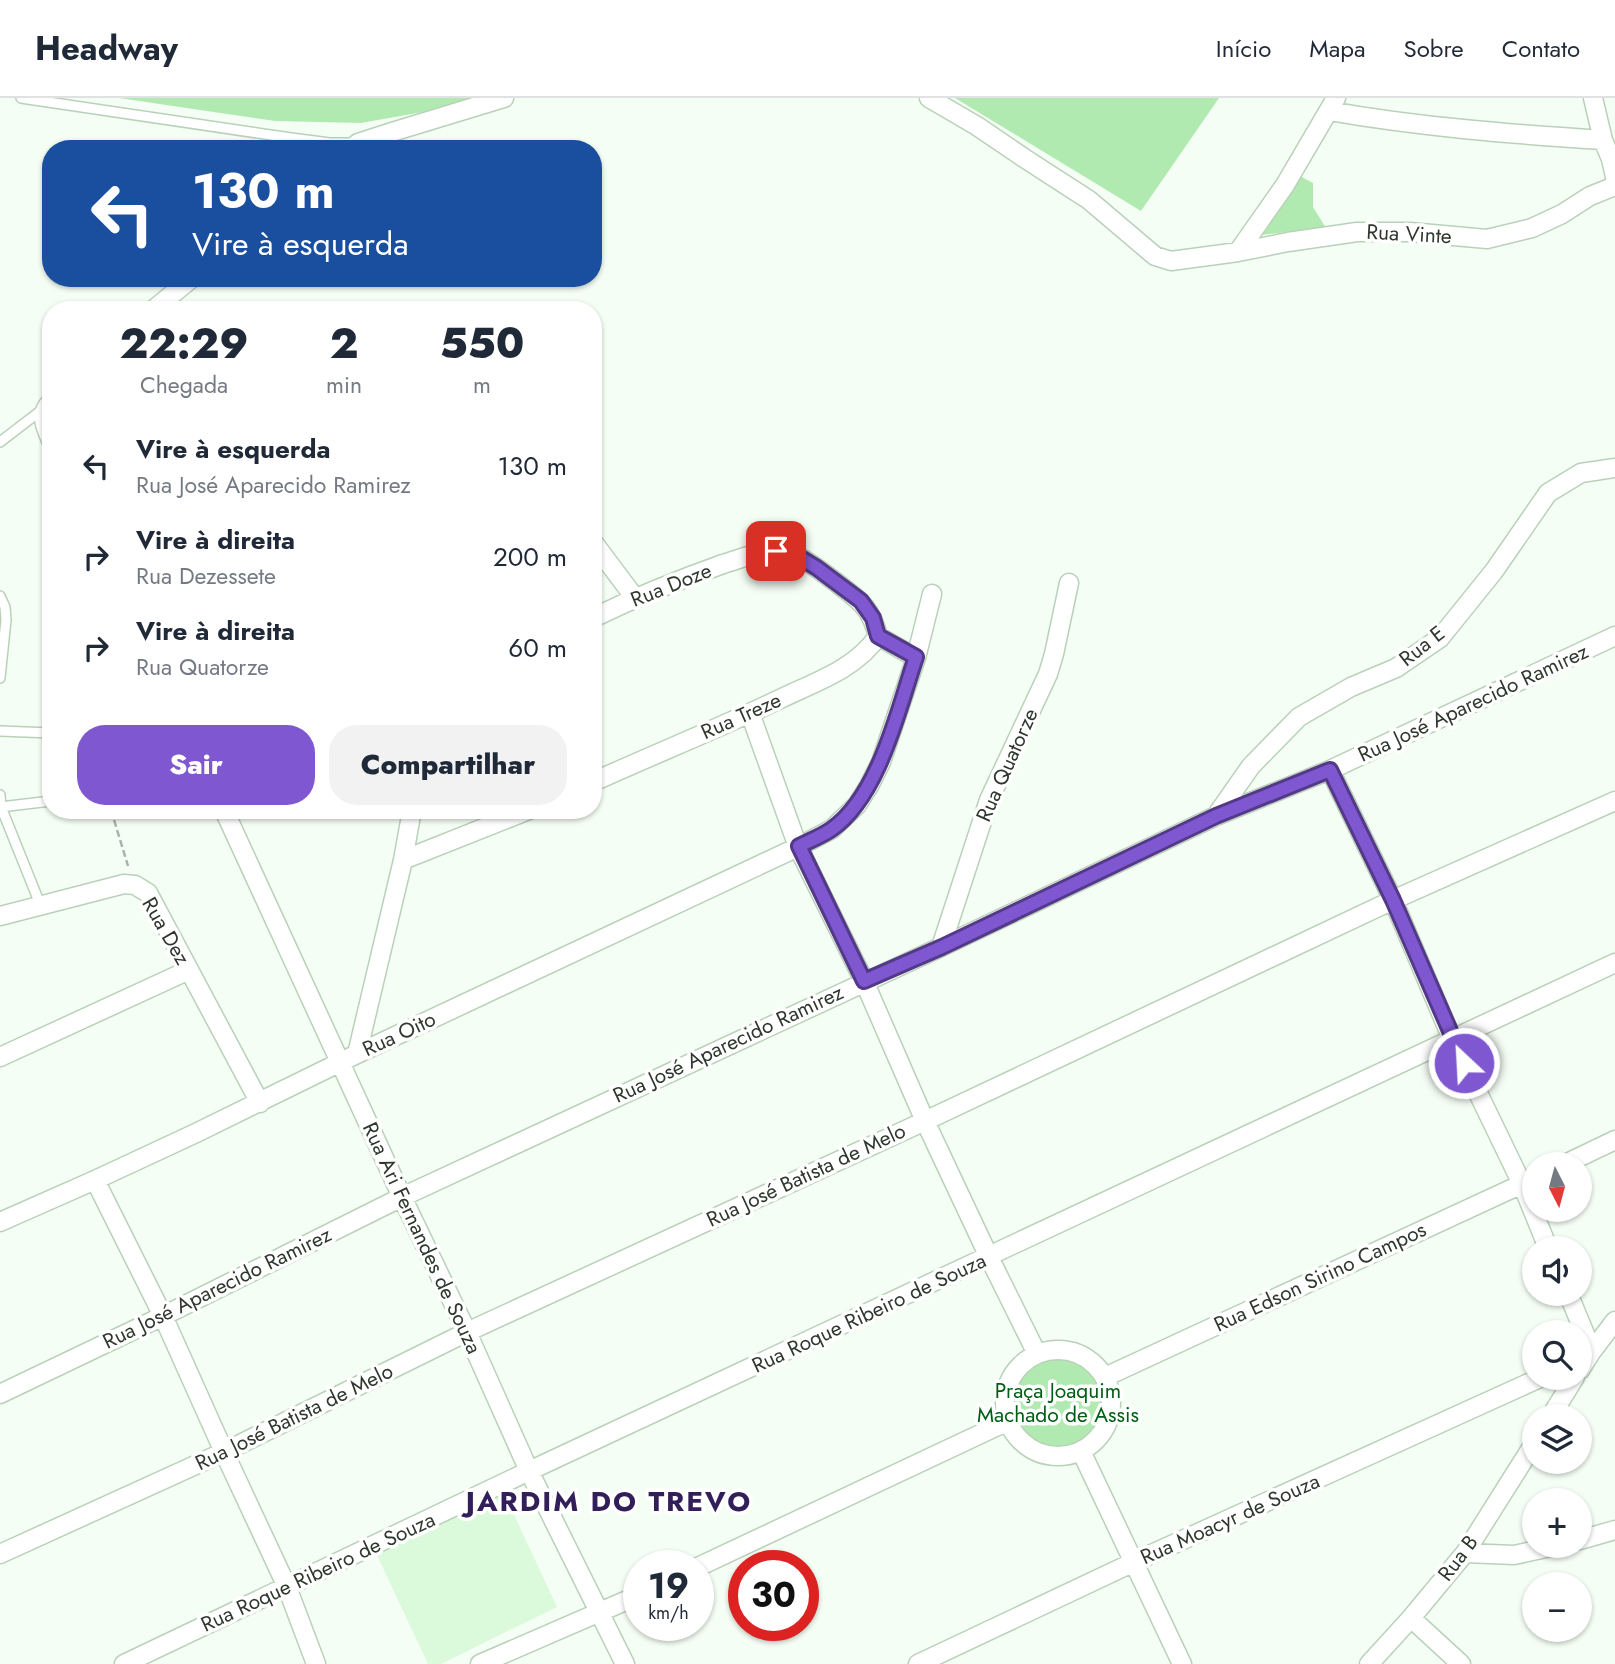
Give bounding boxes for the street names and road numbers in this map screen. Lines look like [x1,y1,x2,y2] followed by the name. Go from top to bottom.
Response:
[1366,217,1453,251] street label: Rua Vinte
[626,555,716,615] street label: Rua Doze
[1393,619,1451,673] street label: Rua E
[1353,636,1593,770] street label: Rua José Aparecido Ramirez
[696,685,786,747] street label: Rua Treze
[969,703,1045,827] street label: Rua Quatorze
[135,892,198,971] street label: Rua Dez
[608,977,848,1111] street label: Rua José Aparecido Ramirez
[357,1004,441,1064] street label: Rua Oito
[701,1116,911,1234] street label: Rua José Batista de Melo
[355,1117,489,1359] street label: Rua Ari Fernandes de Souza
[1209,1215,1431,1339] street label: Rua Edson Sirino Campos
[98,1219,337,1356] street label: Rua José Aparecido Ramirez
[747,1245,991,1381] street label: Rua Roque Ribeiro de Souza
[190,1356,398,1478] street label: Rua José Batista de Melo
[1136,1466,1324,1572] street label: Rua Moacyr de Souza
[196,1504,440,1640] street label: Rua Roque Ribeiro de Souza
[1431,1529,1485,1587] street label: Rua B

